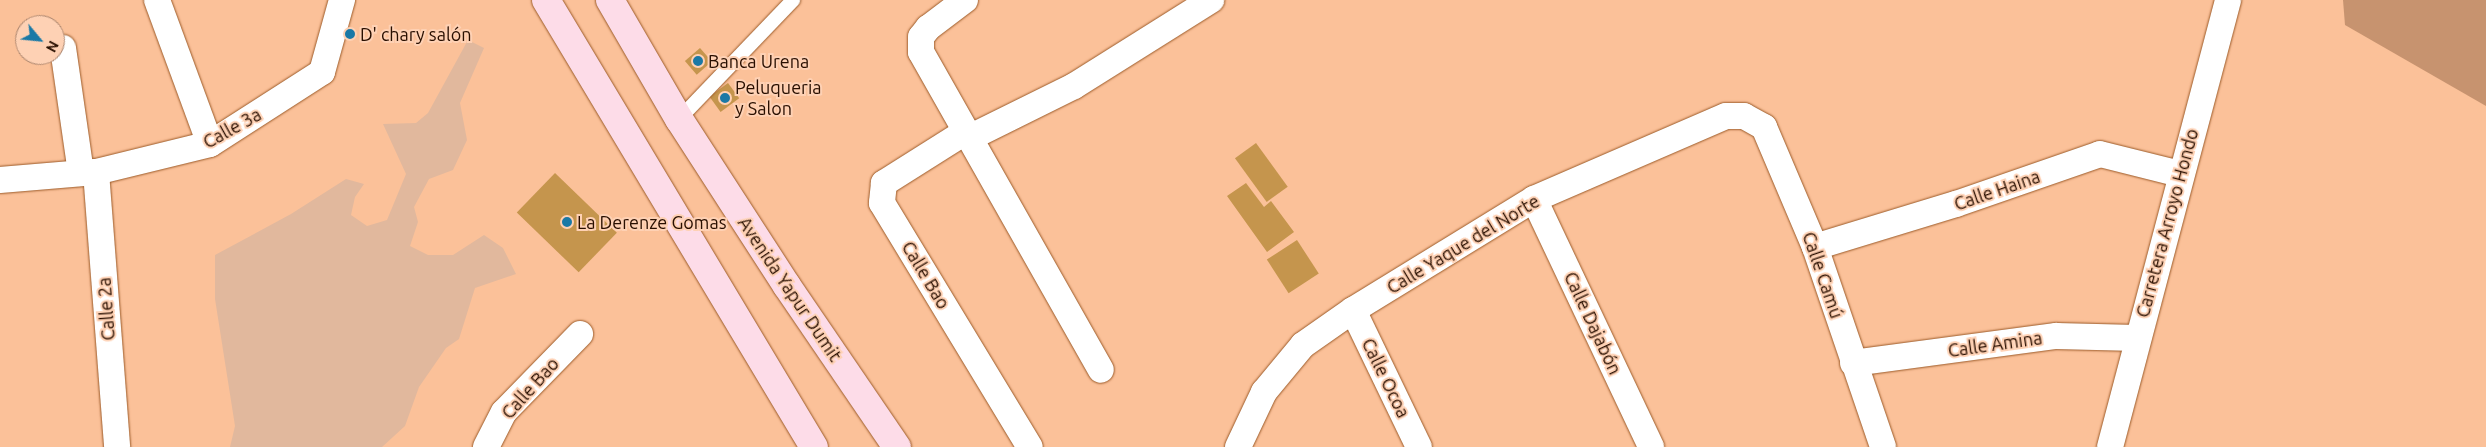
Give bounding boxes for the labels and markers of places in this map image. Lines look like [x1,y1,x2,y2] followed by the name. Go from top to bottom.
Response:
[360,23,471,45] place label: D' chary salón
[344,28,356,40] marker: D' chary salón
[708,50,809,72] place label: Banca Urena
[692,55,704,67] marker: Banca Urena
[735,77,822,120] place label: Peluqueria y Salon
[719,92,731,104] marker: Peluqueria y Salon
[577,211,726,233] place label: La Derenze Gomas
[561,216,573,228] marker: La Derenze Gomas

